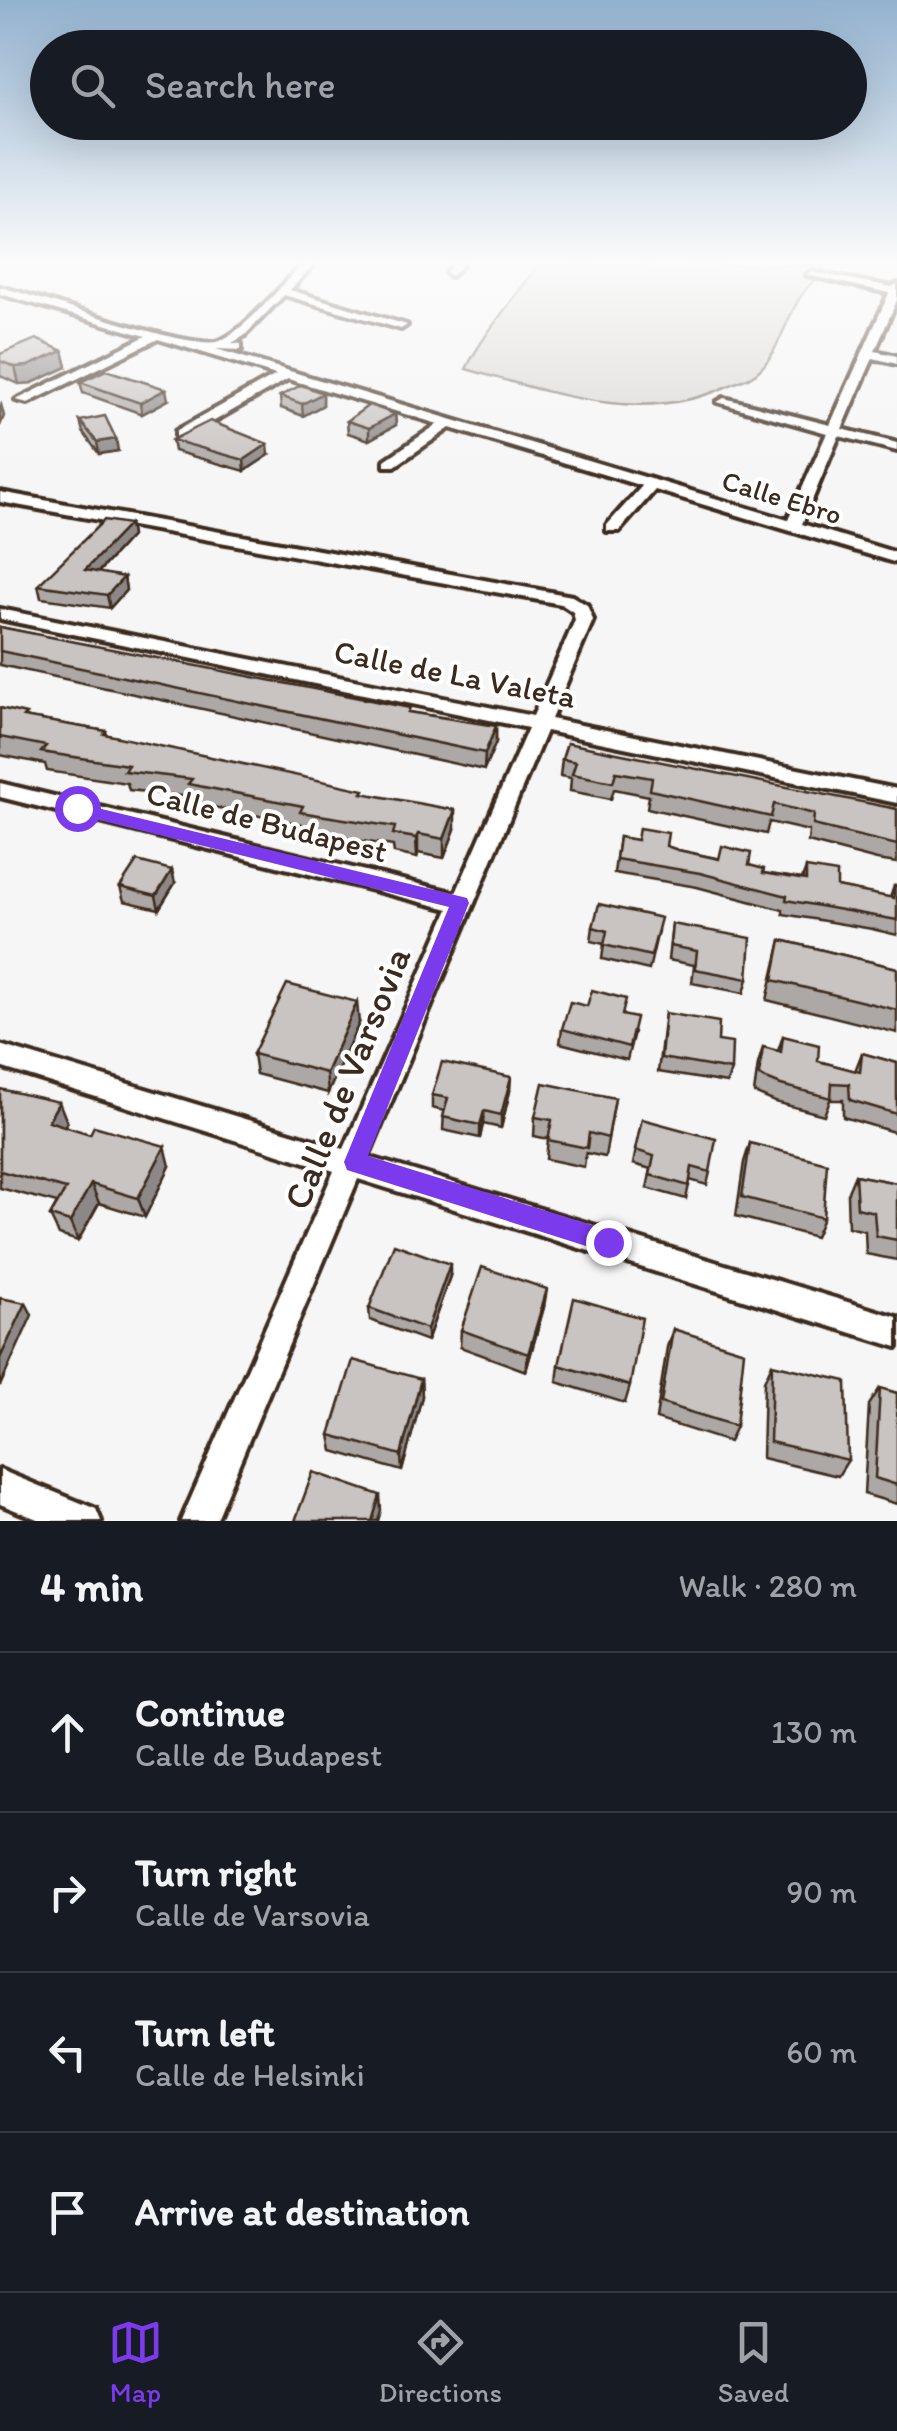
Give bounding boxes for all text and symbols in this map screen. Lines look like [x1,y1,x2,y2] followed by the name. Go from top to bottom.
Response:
[30,30,867,140] search box
[65,58,120,113] icon: search
[145,62,336,108] text: Search here
[718,463,846,531] street label: Calle Ebro
[331,632,579,716] street label: Calle de La Valeta
[142,774,392,870] street label: Calle de Budapest
[55,786,101,832] route start
[273,940,421,1216] street label: Calle de Varsovia
[586,1220,632,1266] route end
[40,1561,143,1612] text: 4 min
[678,1567,857,1605] text: Walk · 280 m
[135,1690,285,1736] text: Continue
[40,1705,95,1760] icon: ahead
[771,1713,857,1751] text: 130 m
[135,1736,382,1774] text: Calle de Budapest
[135,1850,297,1896] text: Turn right
[40,1865,95,1920] icon: right
[786,1873,857,1911] text: 90 m
[135,1896,370,1934] text: Calle de Varsovia
[135,2010,275,2056] text: Turn left
[40,2025,95,2080] icon: left
[786,2033,857,2071] text: 60 m
[135,2056,365,2094] text: Calle de Helsinki
[40,2185,95,2240] icon: arrive
[135,2189,470,2235] text: Arrive at destination
[108,2315,163,2409] tab: Map
[379,2315,502,2409] tab: Directions
[718,2315,789,2409] tab: Saved

